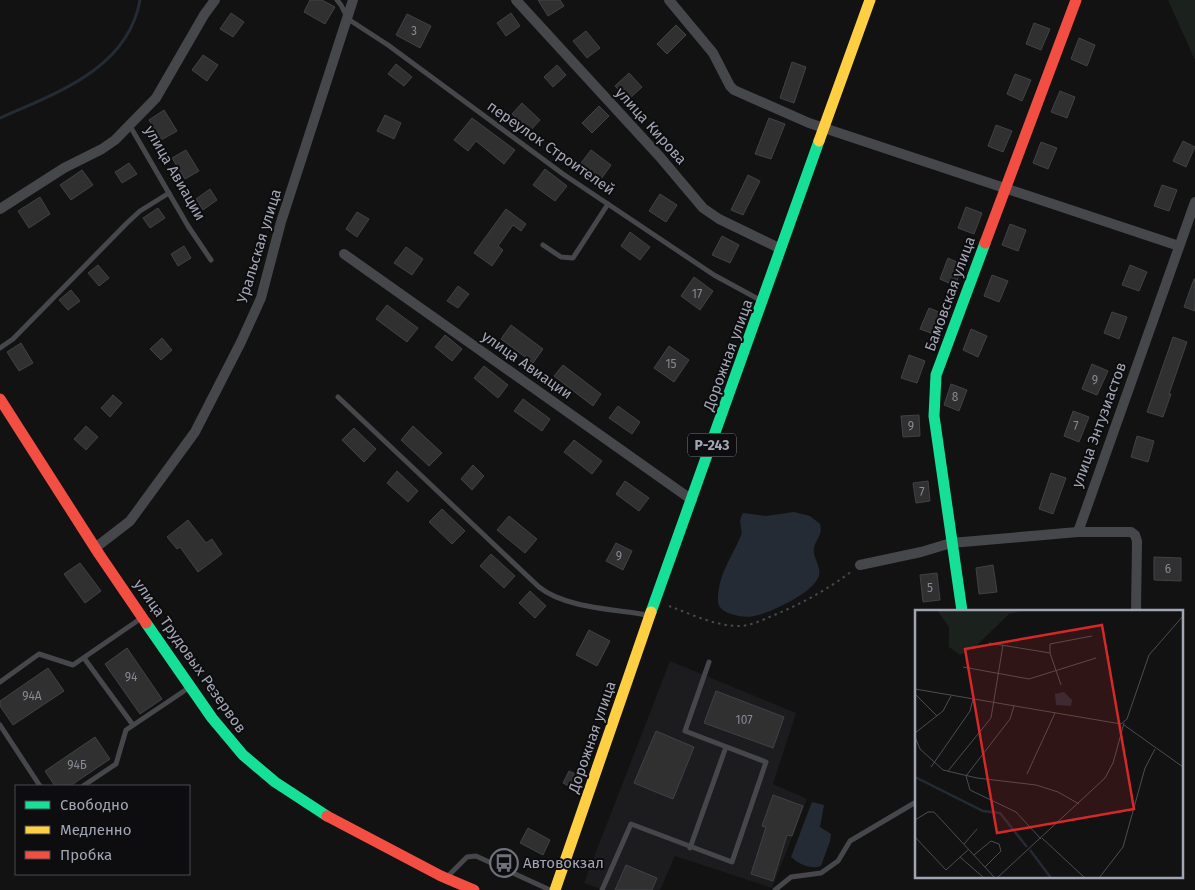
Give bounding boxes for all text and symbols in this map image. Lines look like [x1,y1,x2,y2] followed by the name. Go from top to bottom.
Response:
[411,24,417,38] house number: 3
[612,84,690,168] street label: улица Кирова
[484,97,618,199] street label: переулок Строителей
[141,122,209,224] street label: улица Авиации
[233,187,285,305] street label: Уральская улица
[921,234,979,354] street label: Бамовская улица
[692,287,702,301] house number: 17
[699,297,757,414] street label: Дорожная улица
[478,327,576,403] street label: улица Авиации
[665,357,677,371] house number: 15
[1068,360,1130,490] street label: улица Энтузиастов
[1092,373,1098,387] house number: 9
[952,390,959,404] house number: 8
[908,419,914,433] house number: 9
[1073,419,1079,433] house number: 7
[688,434,736,456] road number: Р-243
[919,485,925,499] house number: 7
[616,549,622,563] house number: 9
[1165,562,1171,576] house number: 6
[130,576,250,736] street label: улица Трудовых Резервов
[927,581,933,595] house number: 5
[915,610,1182,878] inset map
[125,670,138,684] house number: 94
[564,679,620,796] street label: Дорожная улица
[22,689,42,703] house number: 94А
[736,713,752,727] house number: 107
[67,758,87,772] house number: 94Б
[15,785,190,875] legend
[60,796,129,814] text: Свободно
[60,821,132,839] text: Медленно
[60,846,112,864] text: Пробка
[489,848,519,878] bus stop icon: Автовокзал
[523,854,604,872] place label: Автовокзал

